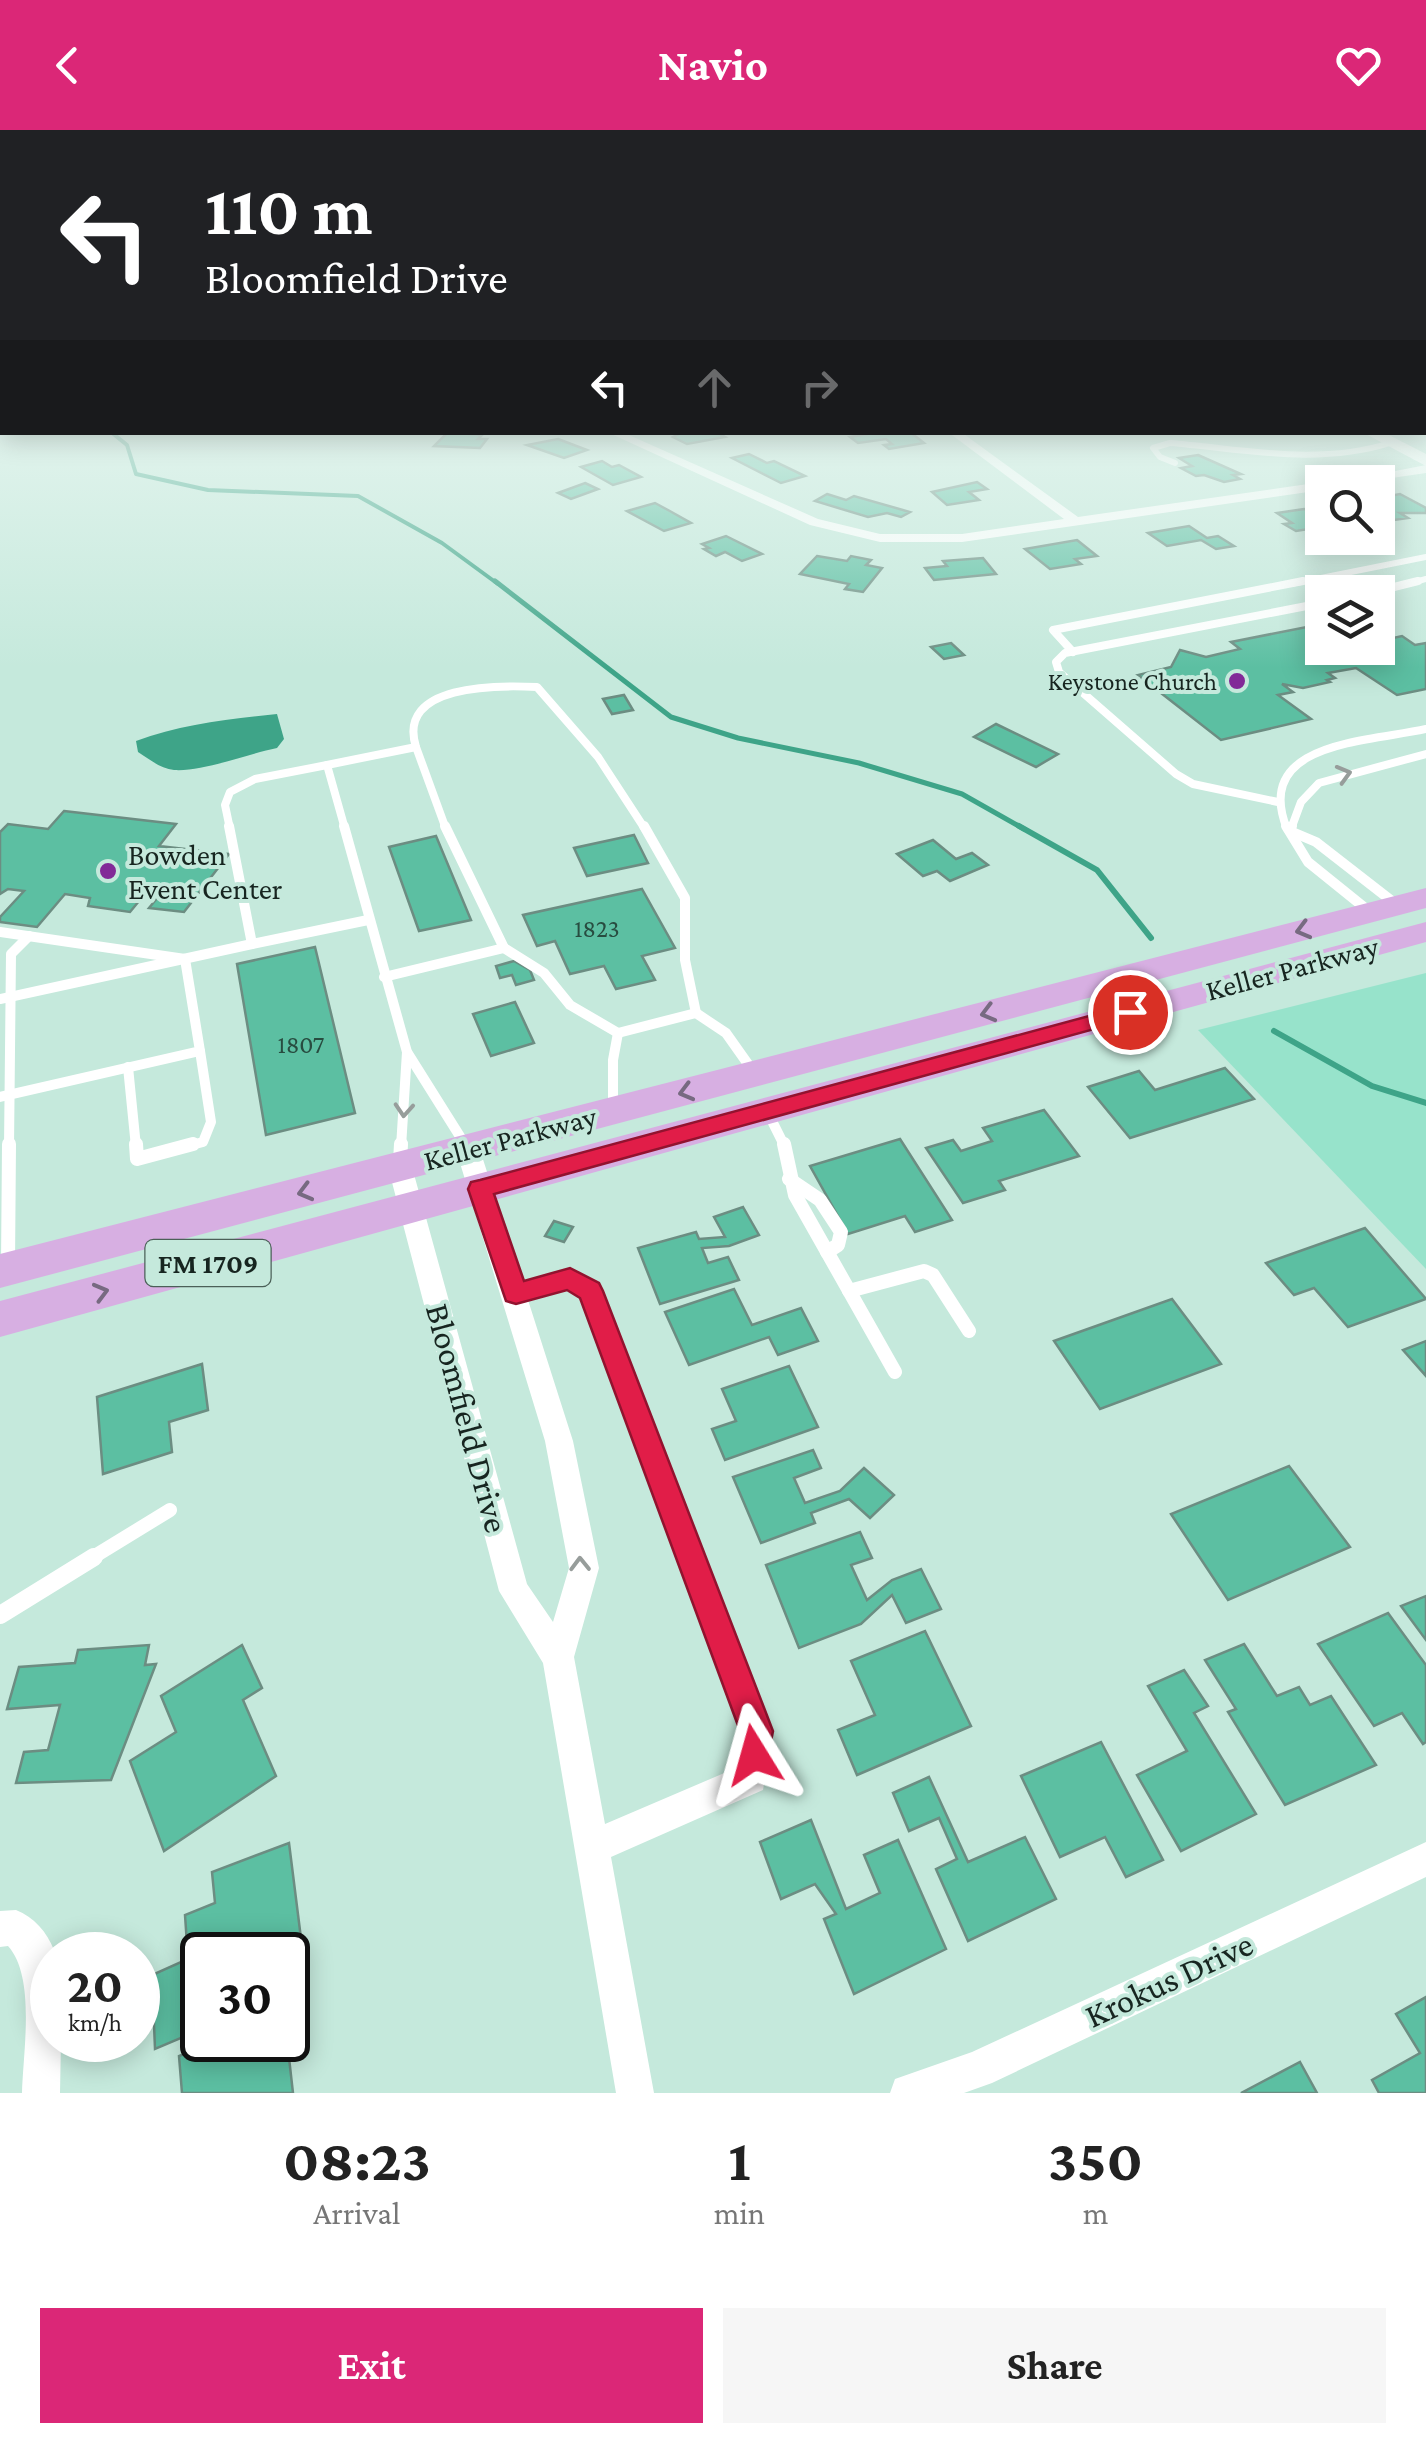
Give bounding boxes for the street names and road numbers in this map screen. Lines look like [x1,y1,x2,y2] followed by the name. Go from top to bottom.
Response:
[1202,929,1382,1008] street label: Keller Parkway
[420,1099,600,1178] street label: Keller Parkway
[146,1240,270,1286] road number: FM 1709
[418,1299,516,1537] street label: Bloomfield Drive
[1079,1924,1259,2036] street label: Krokus Drive

